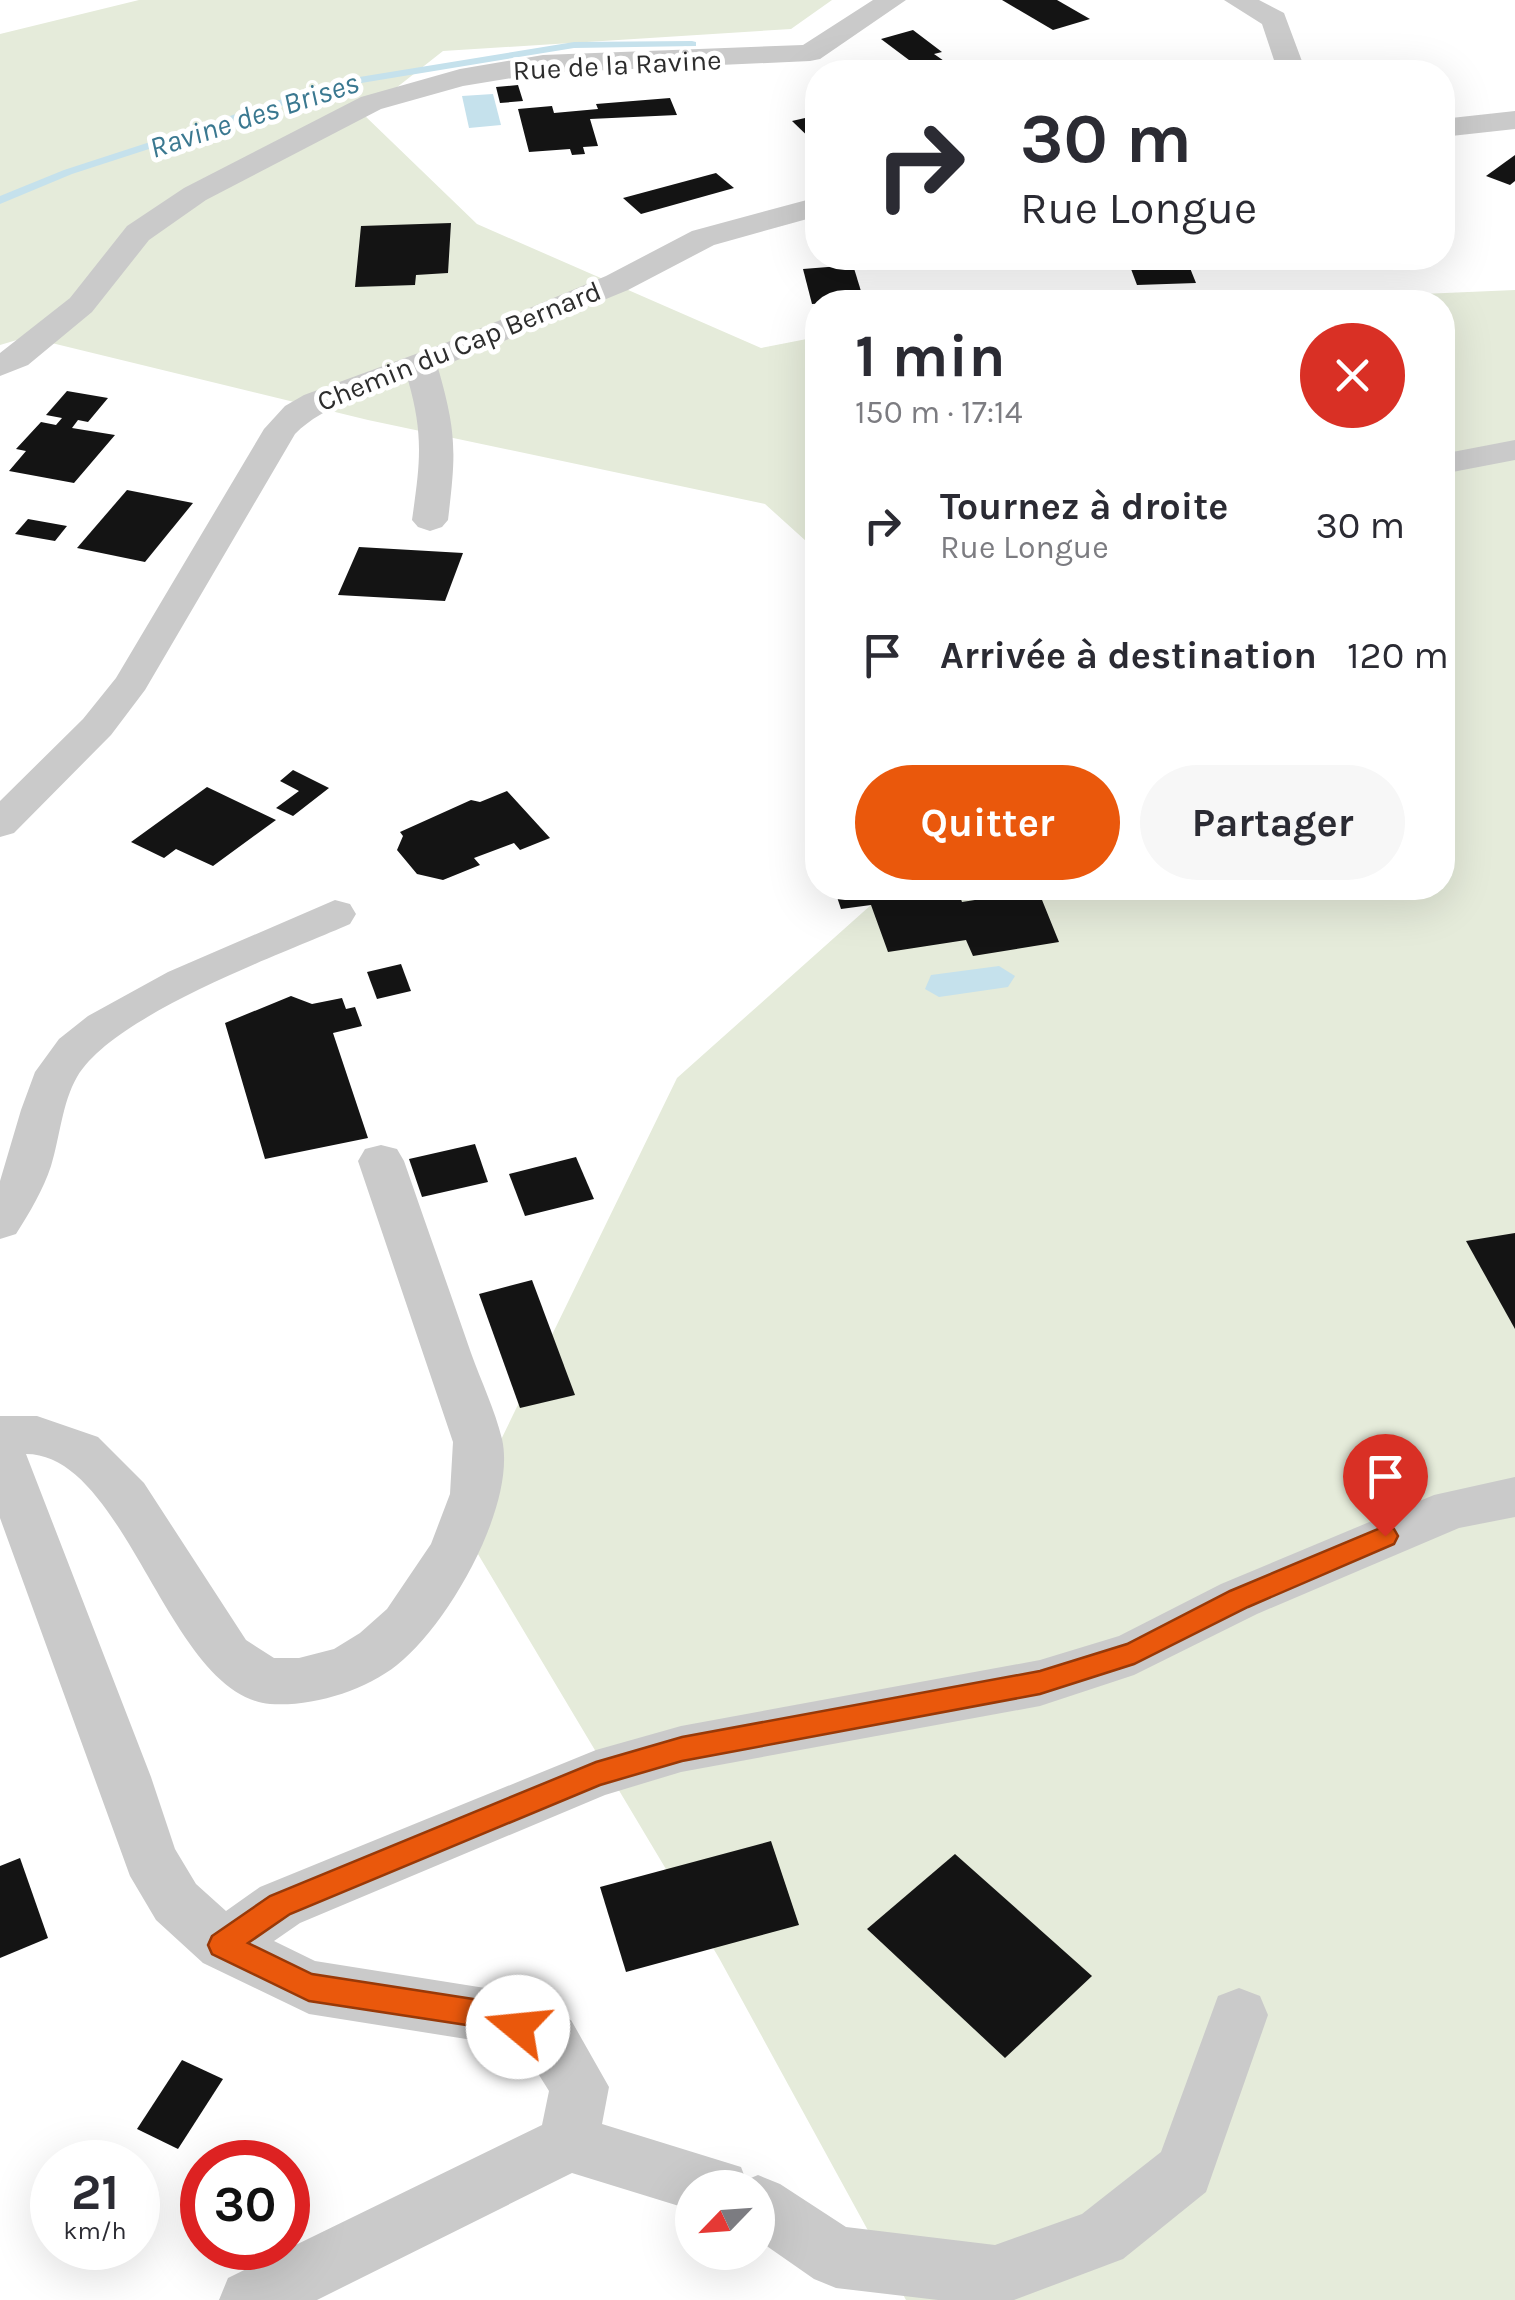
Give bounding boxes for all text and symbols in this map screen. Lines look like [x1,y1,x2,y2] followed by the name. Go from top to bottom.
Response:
[512,43,722,87] street label: Rue de la Ravine
[145,64,363,166] water label: Ravine des Brises
[1020,98,1192,180] text: 30 m
[855,100,985,230] icon: right
[1020,182,1257,234] text: Rue Longue
[312,274,606,418] street label: Chemin du Cap Bernard
[855,321,1006,391] text: 1 min
[1300,323,1405,428] button: close
[855,394,1023,431] text: 150 m · 17:14
[940,484,1228,529] text: Tournez à droite
[855,498,910,553] icon: right
[1315,503,1405,548] text: 30 m
[940,529,1109,566] text: Rue Longue
[855,628,910,683] icon: arrive
[940,633,1317,678] text: Arrivée à destination
[1347,633,1449,678] text: 120 m
[855,765,1120,880] button: Quitter
[1140,765,1405,880] button: Partager
[1343,1434,1428,1537] pin
[1358,1449,1413,1504] icon: arrive
[466,1975,570,2079] position arrow
[180,2140,310,2270] speed limit sign: 30
[71,2163,119,2222] text: 21
[675,2170,775,2270] north arrow
[675,2170,775,2270] map controls
[63,2216,127,2245] text: km/h

